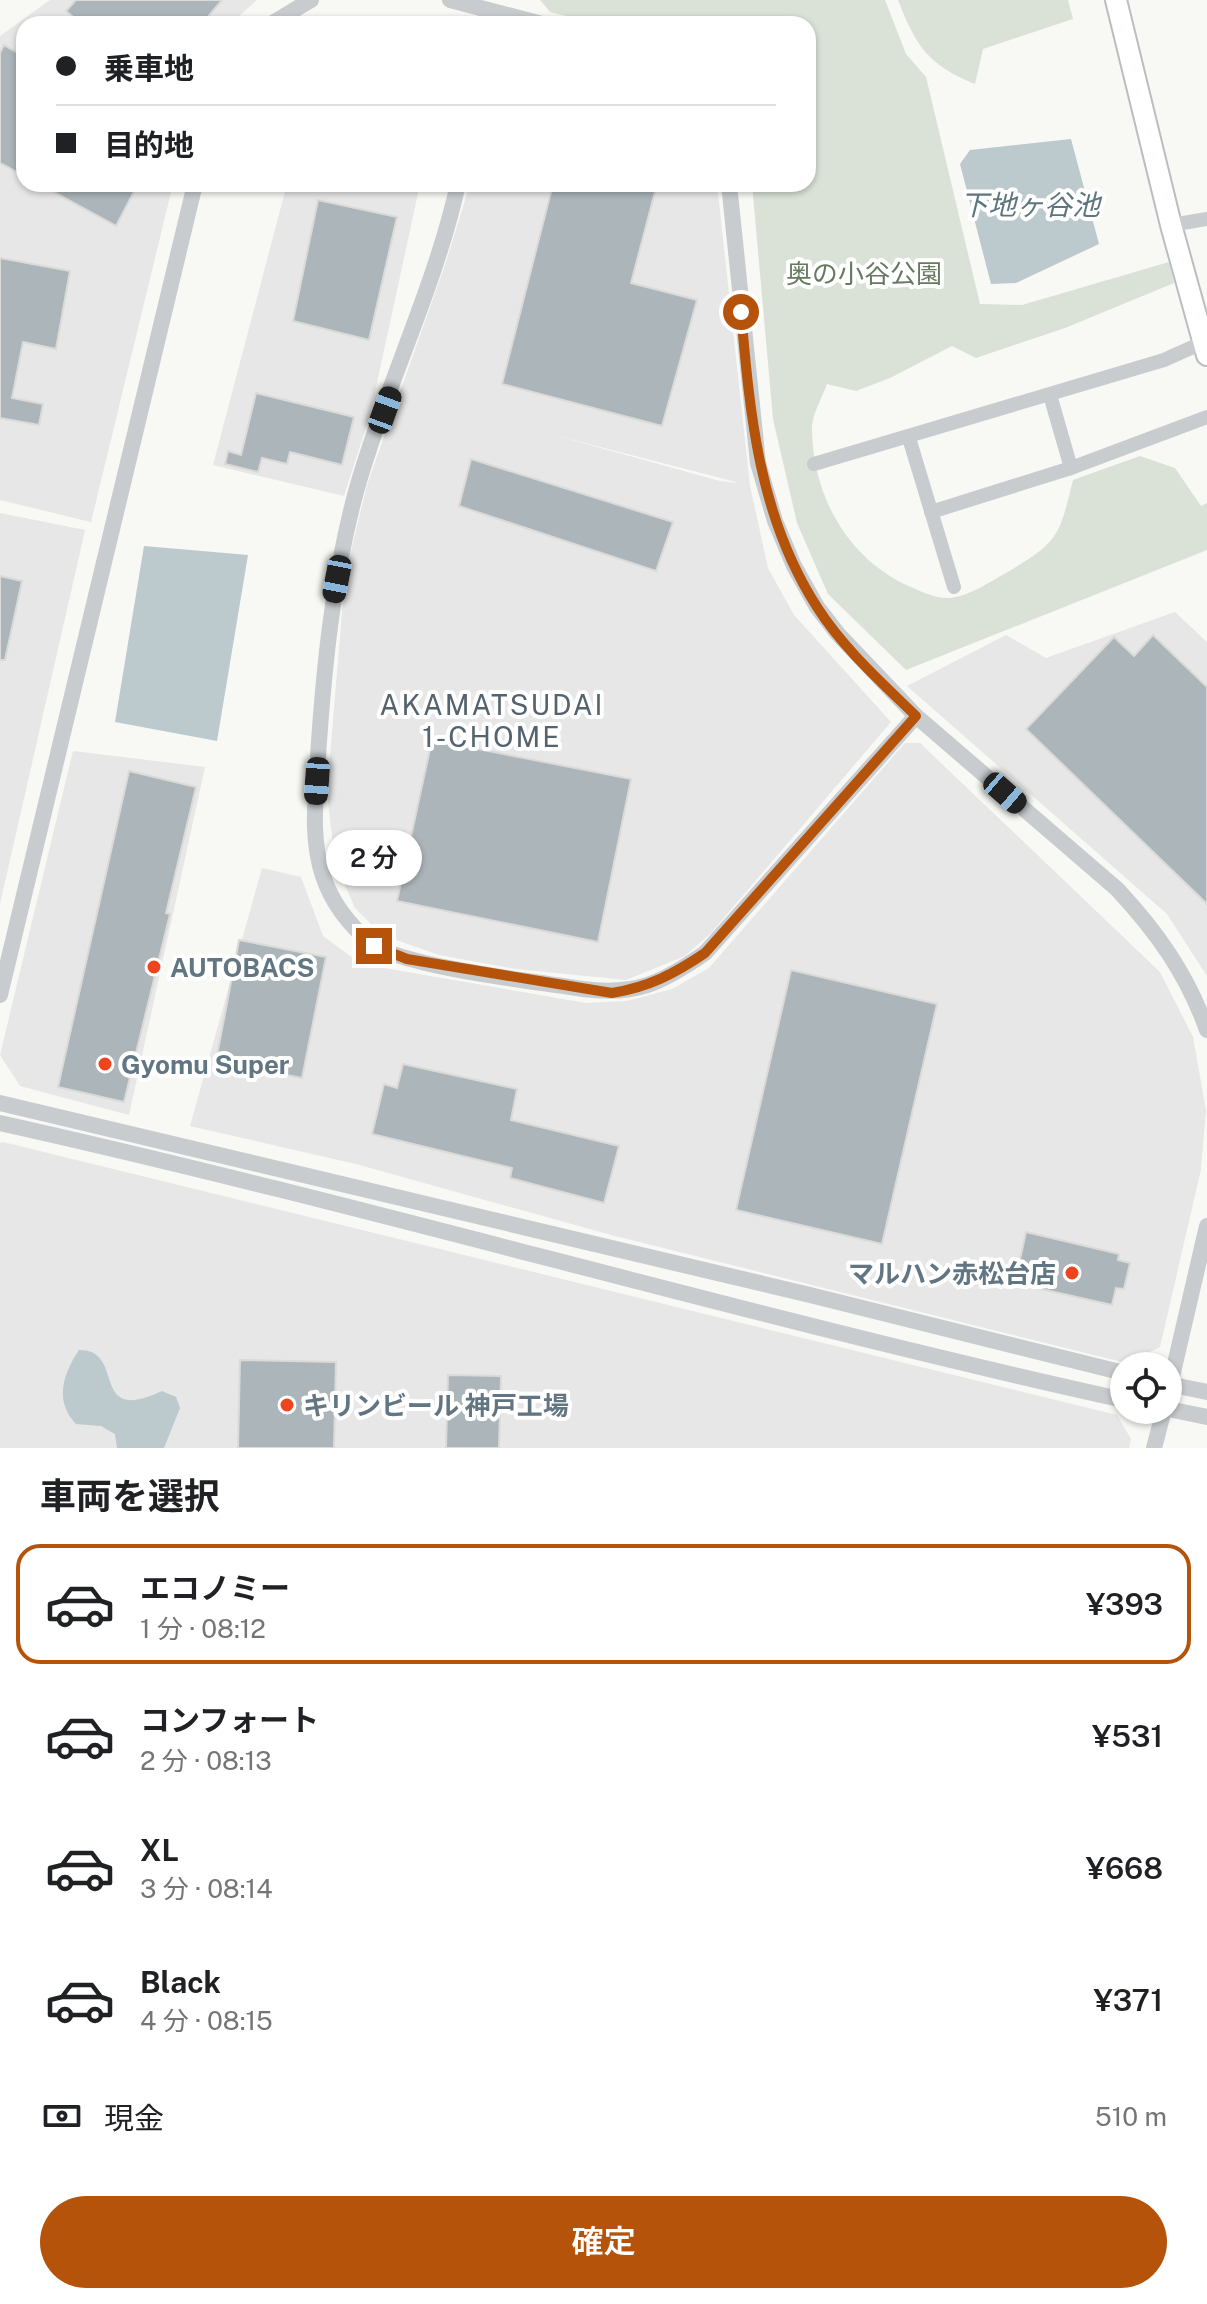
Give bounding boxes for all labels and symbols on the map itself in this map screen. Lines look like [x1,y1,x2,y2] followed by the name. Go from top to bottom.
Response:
[960,188,1103,221] water label: 下地ヶ谷池
[786,258,942,289] park label: 奥の小谷公園
[723,294,759,330] route start
[366,383,404,437] car
[321,553,353,605] car
[380,688,604,753] district label: AKAMATSUDAI 1-CHOME
[303,756,331,806] car
[979,768,1031,818] car
[326,830,422,886] callout: 2 分
[356,928,392,964] route end
[170,952,315,983] place label: AUTOBACS
[145,958,163,976] marker: AUTOBACS
[121,1049,290,1080] place label: Gyomu Super
[96,1055,114,1073] marker: Gyomu Super
[848,1258,1056,1289] place label: マルハン赤松台店
[1063,1264,1081,1282] marker: マルハン赤松台店
[303,1390,569,1421] place label: キリンビール 神戸工場
[278,1396,296,1414] marker: キリンビール 神戸工場

